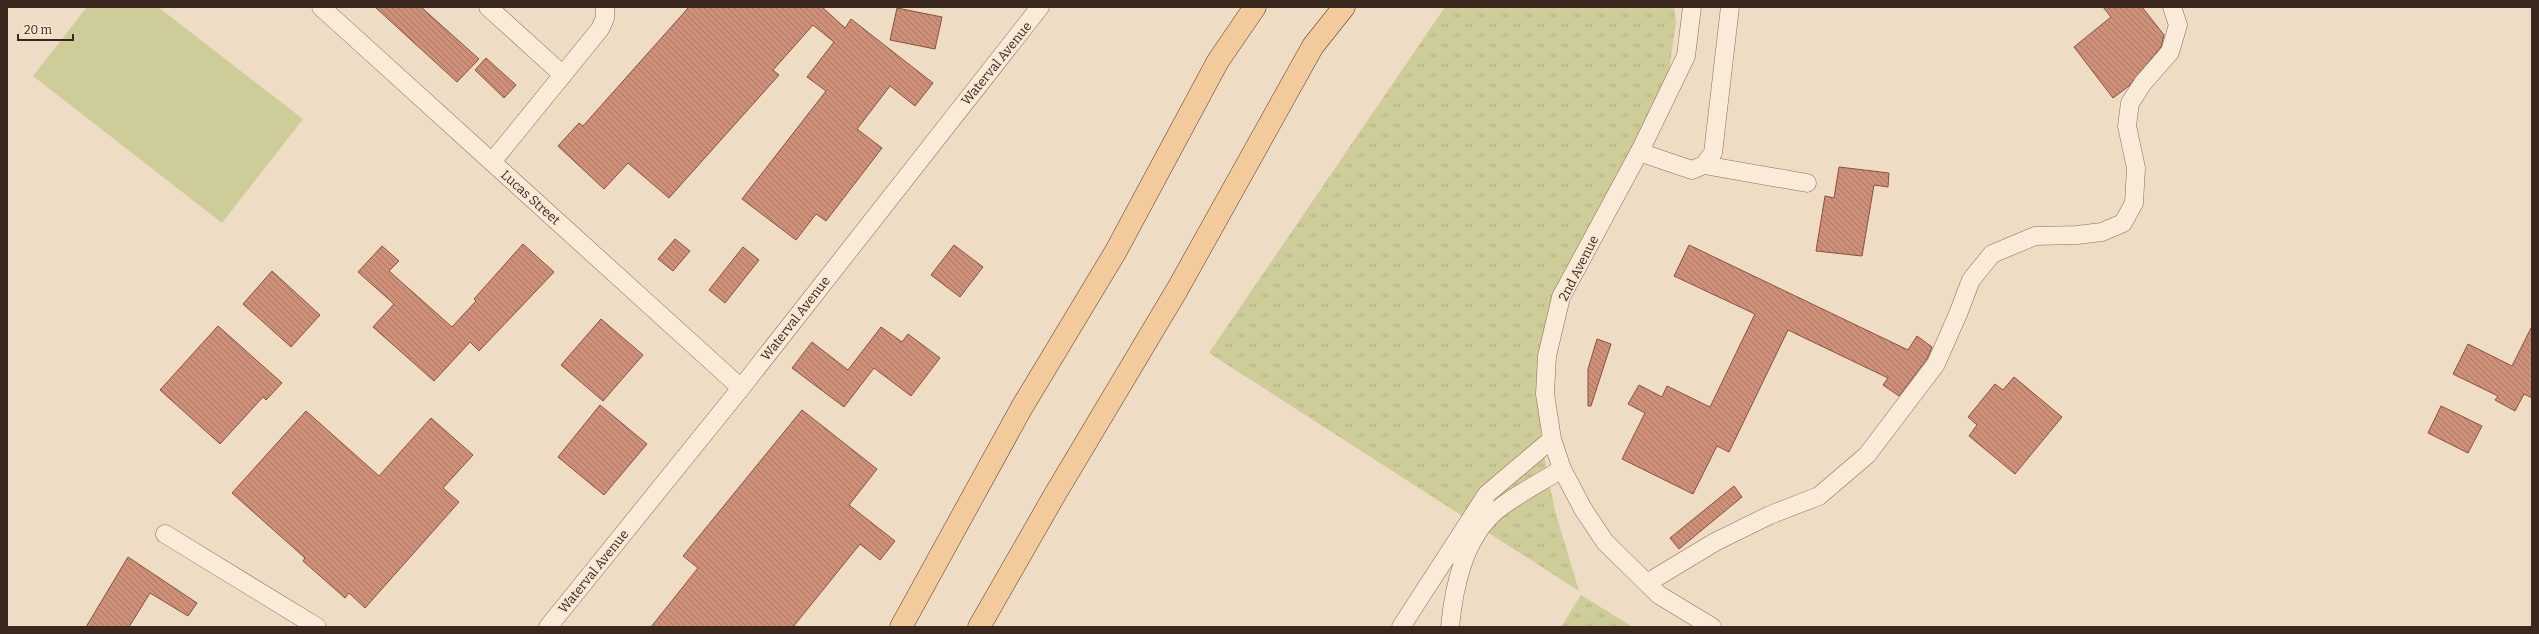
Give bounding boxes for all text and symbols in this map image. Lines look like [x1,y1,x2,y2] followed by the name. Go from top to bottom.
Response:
[18,16,73,42] scale bar
[958,19,1034,108] street label: Waterval Avenue
[24,23,53,37] text: 20 m
[498,167,563,228] street label: Lucas Street
[1556,233,1601,303] street label: 2nd Avenue
[758,273,833,363] street label: Waterval Avenue
[555,527,631,616] street label: Waterval Avenue

